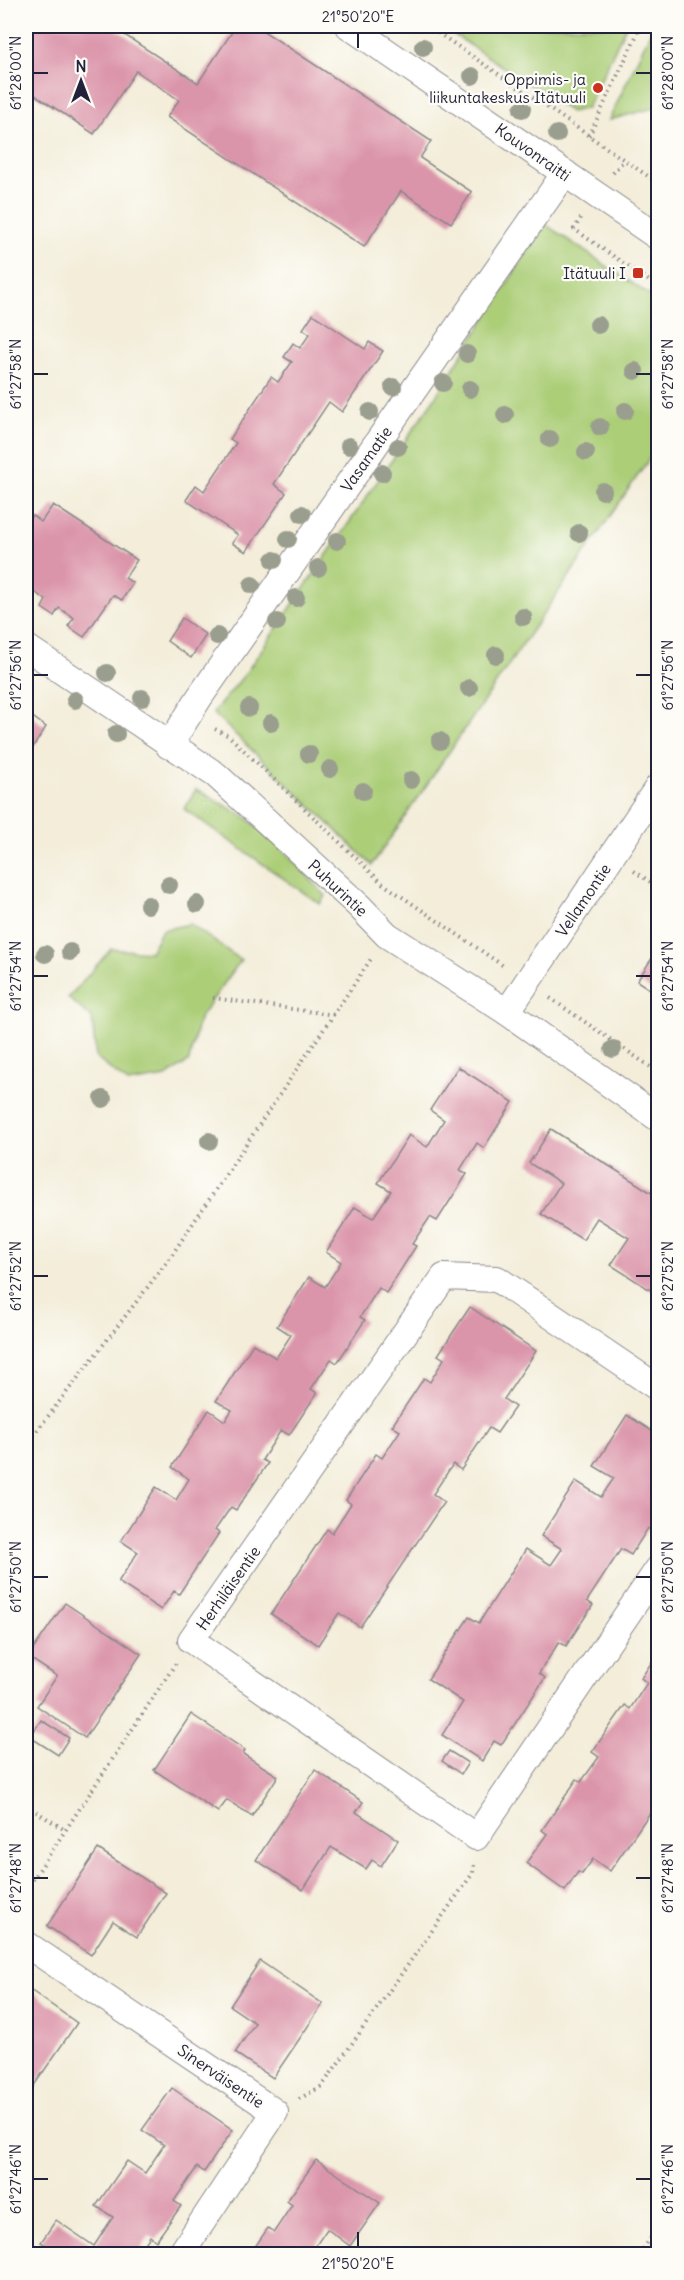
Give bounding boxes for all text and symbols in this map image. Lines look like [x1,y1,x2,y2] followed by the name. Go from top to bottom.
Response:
[322,7,394,26] text: 21°50'20"E
[6,36,25,110] text: 61°28'00"N
[658,36,677,110] text: 61°28'00"N
[51,51,111,111] north arrow
[75,56,87,76] text: N
[429,69,586,107] place label: Oppimis- ja liikuntakeskus Itätuuli
[591,81,605,95] marker: Oppimis- ja liikuntakeskus Itätuuli
[491,119,575,185] street label: Kouvonraitti
[563,263,626,283] place label: Itätuuli I
[631,266,645,280] marker: Itätuuli I
[6,339,25,409] text: 61°27'58"N
[658,339,677,409] text: 61°27'58"N
[336,422,396,496] street label: Vasamatie
[6,640,25,710] text: 61°27'56"N
[658,640,677,710] text: 61°27'56"N
[304,855,372,921] street label: Puhurintie
[551,860,615,940] street label: Vellamontie
[6,941,25,1011] text: 61°27'54"N
[658,941,677,1011] text: 61°27'54"N
[6,1241,25,1311] text: 61°27'52"N
[658,1241,677,1311] text: 61°27'52"N
[6,1541,25,1613] text: 61°27'50"N
[658,1541,677,1613] text: 61°27'50"N
[192,1542,264,1634] street label: Herhiläisentie
[6,1843,25,1913] text: 61°27'48"N
[658,1843,677,1913] text: 61°27'48"N
[174,2040,268,2112] street label: Sinerväisentie
[6,2144,25,2214] text: 61°27'46"N
[658,2144,677,2214] text: 61°27'46"N
[322,2254,394,2273] text: 21°50'20"E

